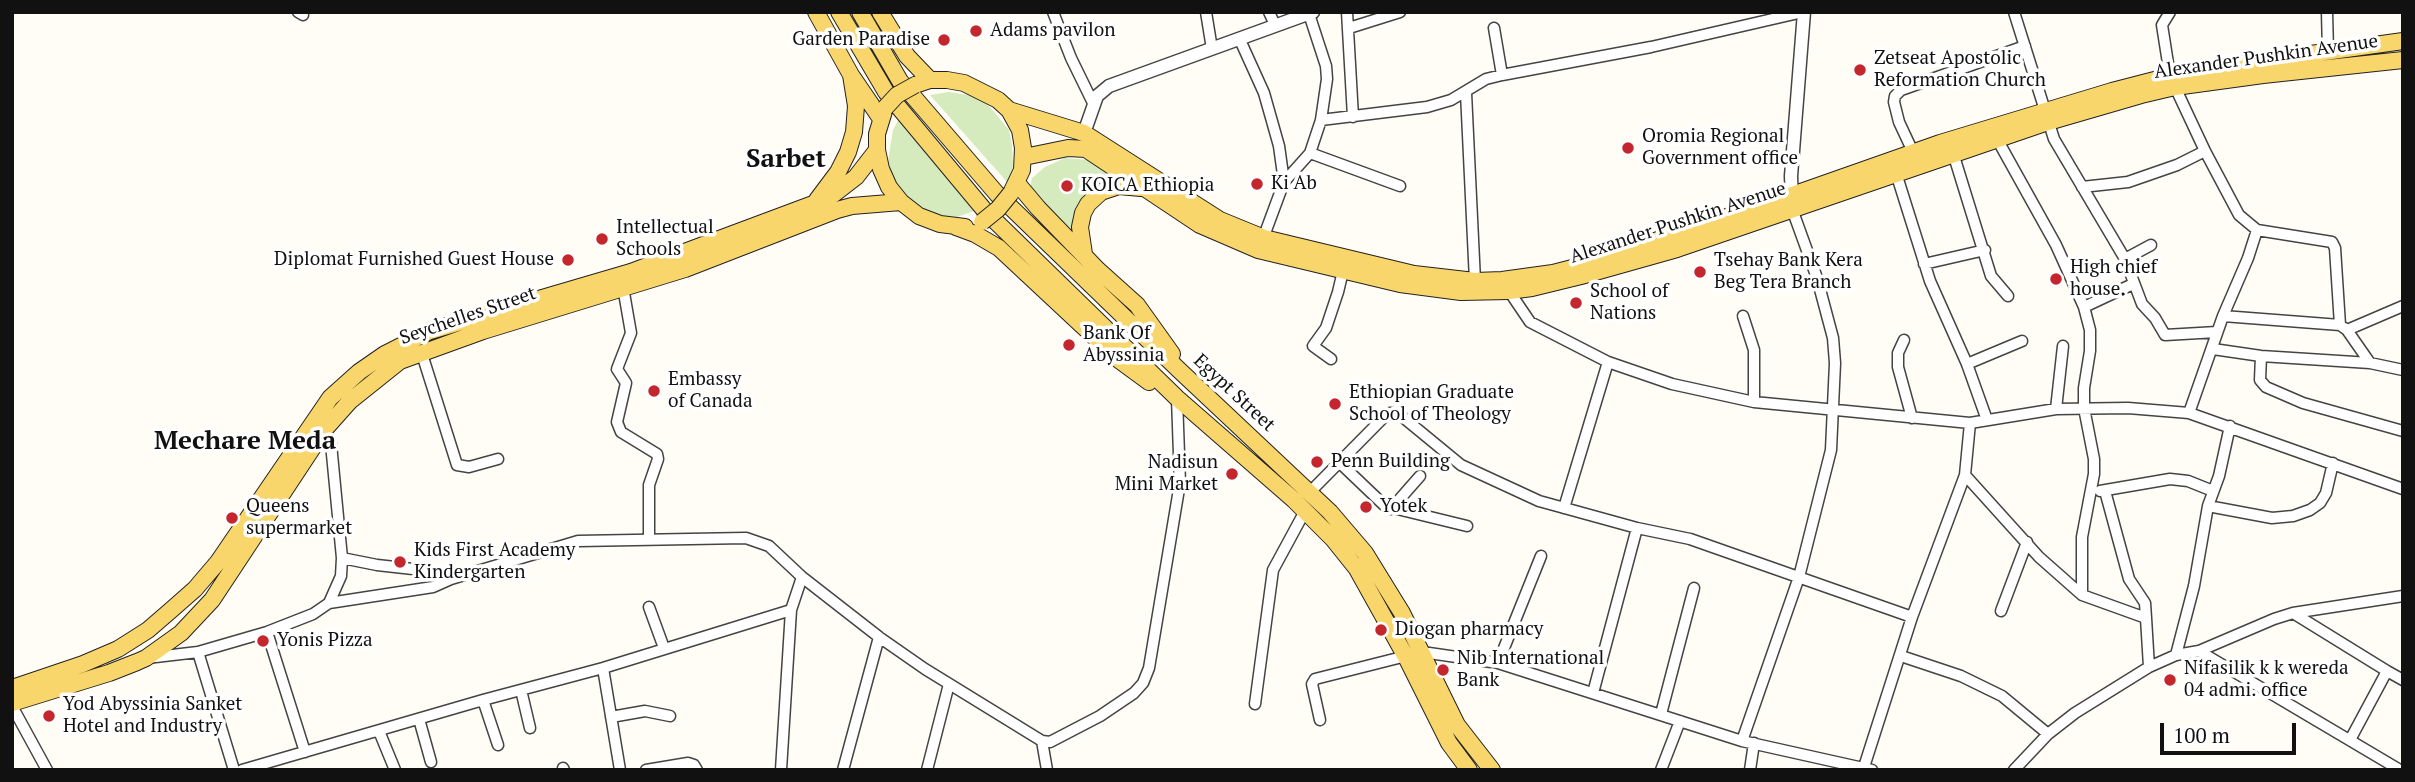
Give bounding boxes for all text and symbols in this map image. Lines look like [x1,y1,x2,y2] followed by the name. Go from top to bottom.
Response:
[990,20,1116,42] place label: Adams pavilon
[968,23,984,39] marker: Adams pavilon
[792,29,930,51] place label: Garden Paradise
[2153,30,2379,84] street label: Alexander Pushkin Avenue
[936,32,952,48] marker: Garden Paradise
[1874,48,2046,92] place label: Zetseat Apostolic Reformation Church
[1852,62,1868,78] marker: Zetseat Apostolic Reformation Church
[1642,126,1798,170] place label: Oromia Regional Government office
[1620,140,1636,156] marker: Oromia Regional Government office
[746,144,826,176] district label: Sarbet
[1271,173,1317,195] place label: Ki Ab
[1081,175,1214,197] place label: KOICA Ethiopia
[1249,176,1265,192] marker: Ki Ab
[1567,177,1789,269] street label: Alexander Pushkin Avenue
[1059,178,1075,194] marker: KOICA Ethiopia
[616,217,714,261] place label: Intellectual Schools
[594,231,610,247] marker: Intellectual Schools
[274,249,554,271] place label: Diplomat Furnished Guest House
[1714,250,1863,294] place label: Tsehay Bank Kera Beg Tera Branch
[560,252,576,268] marker: Diplomat Furnished Guest House
[2070,257,2157,301] place label: High chief house.
[1692,264,1708,280] marker: Tsehay Bank Kera Beg Tera Branch
[2048,271,2064,287] marker: High chief house.
[1590,281,1669,325] place label: School of Nations
[397,282,539,350] street label: Seychelles Street
[1568,295,1584,311] marker: School of Nations
[1083,323,1164,367] place label: Bank Of Abyssinia
[1061,337,1077,353] marker: Bank Of Abyssinia
[1188,349,1280,437] street label: Egypt Street
[668,369,752,413] place label: Embassy of Canada
[1349,382,1514,426] place label: Ethiopian Graduate School of Theology
[646,383,662,399] marker: Embassy of Canada
[1327,396,1343,412] marker: Ethiopian Graduate School of Theology
[154,426,336,458] district label: Mechare Meda
[1331,451,1450,473] place label: Penn Building
[1115,452,1218,496] place label: Nadisun Mini Market
[1309,454,1325,470] marker: Penn Building
[1224,466,1240,482] marker: Nadisun Mini Market
[246,496,352,540] place label: Queens supermarket
[1380,496,1427,518] place label: Yotek
[1358,499,1374,515] marker: Yotek
[224,510,240,526] marker: Queens supermarket
[414,540,575,584] place label: Kids First Academy Kindergarten
[392,554,408,570] marker: Kids First Academy Kindergarten
[1395,619,1543,641] place label: Diogan pharmacy
[1373,622,1389,638] marker: Diogan pharmacy
[277,630,373,652] place label: Yonis Pizza
[255,633,271,649] marker: Yonis Pizza
[1457,648,1604,692] place label: Nib International Bank
[2184,658,2349,702] place label: Nifasilik k k wereda 04 admi. office
[1435,662,1451,678] marker: Nib International Bank
[2162,672,2178,688] marker: Nifasilik k k wereda 04 admi. office
[63,694,242,738] place label: Yod Abyssinia Sanket Hotel and Industry
[41,708,57,724] marker: Yod Abyssinia Sanket Hotel and Industry
[2163,708,2300,752] scale bar
[2173,721,2230,749] text: 100 m

